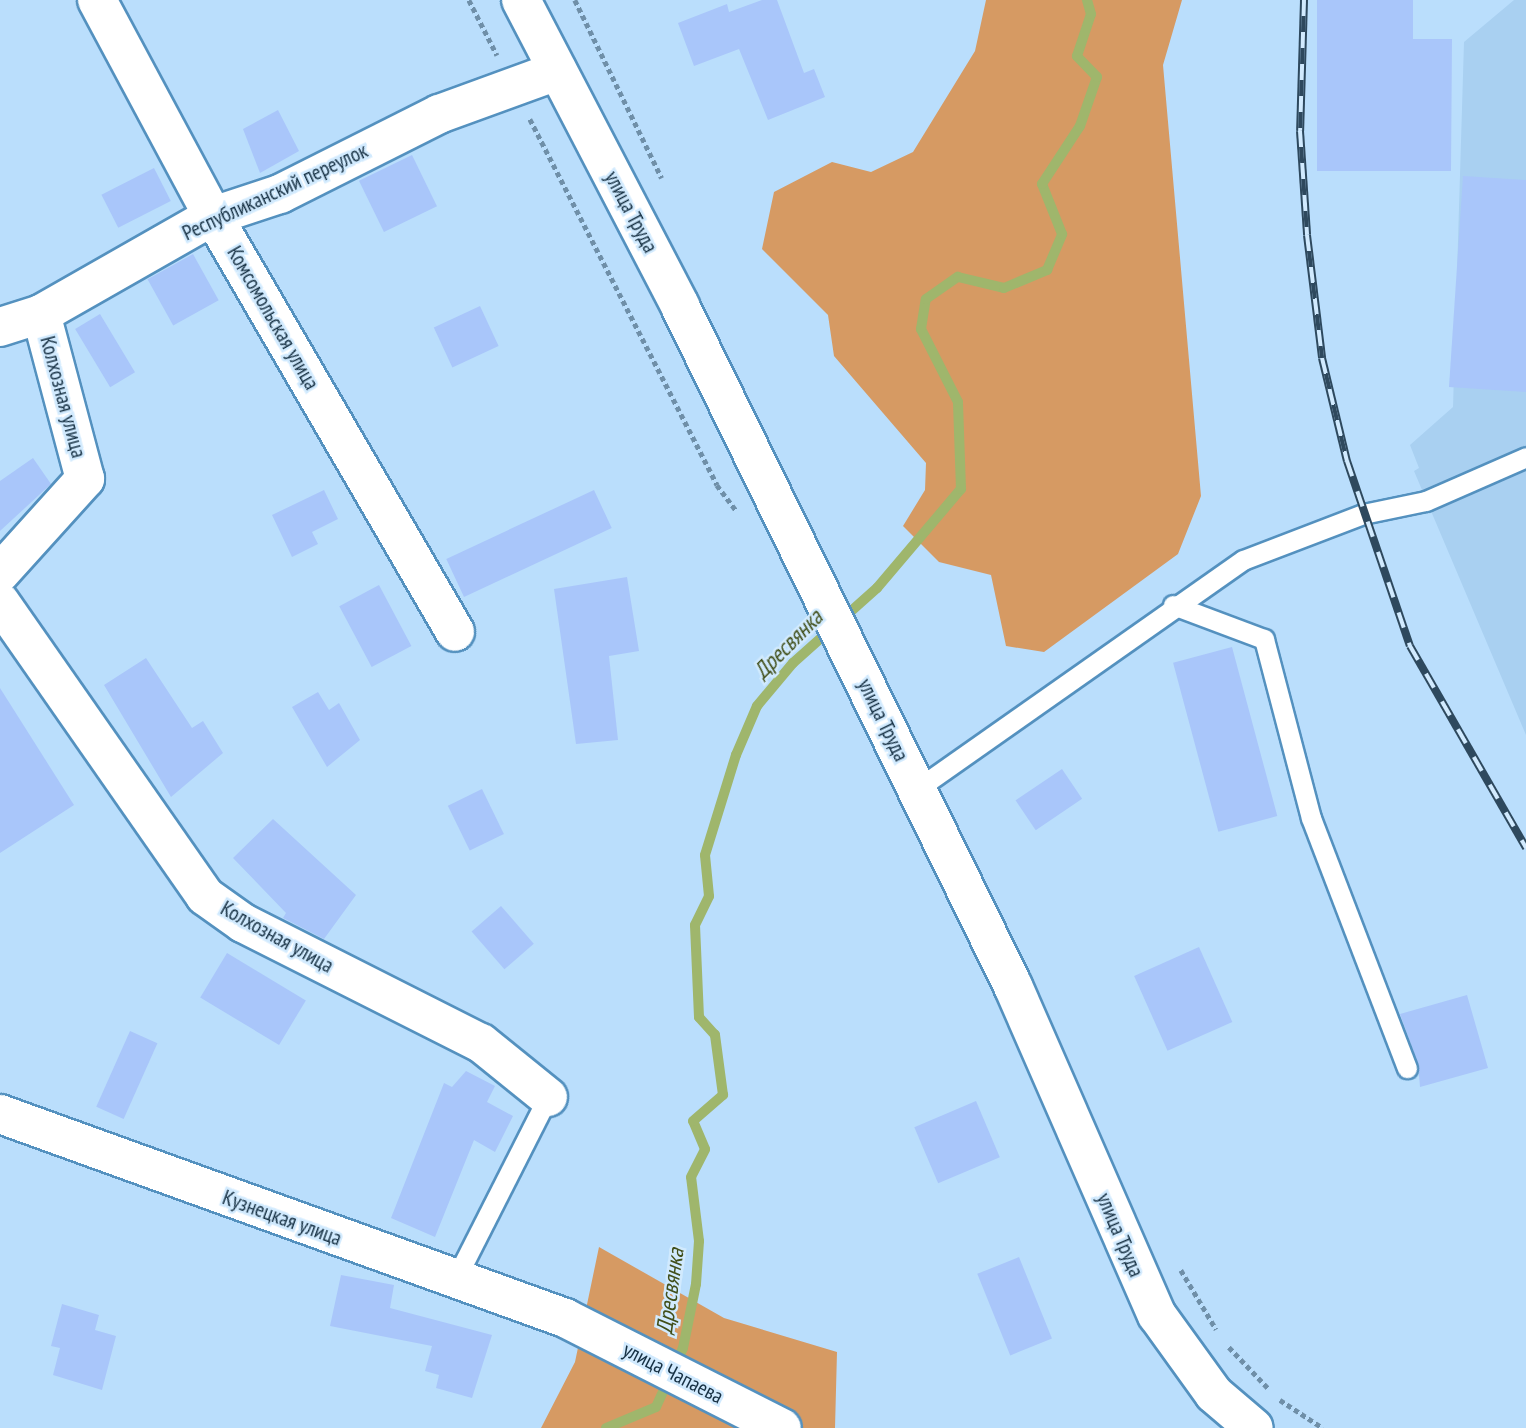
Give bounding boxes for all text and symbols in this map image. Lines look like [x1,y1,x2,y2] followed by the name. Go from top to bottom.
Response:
[178,138,372,246] street label: Республиканский переулок
[599,167,663,257] street label: улица Труда
[222,242,324,394] street label: Комсомольская улица
[35,333,91,461] street label: Колхозная улица
[748,604,828,684] water label: Дресвянка
[852,674,914,766] street label: улица Труда
[216,896,338,978] street label: Колхозная улица
[219,1185,345,1251] street label: Кузнецкая улица
[1091,1189,1149,1281] street label: улица Труда
[650,1246,690,1336] water label: Дресвянка
[619,1337,727,1409] street label: улица Чапаева

